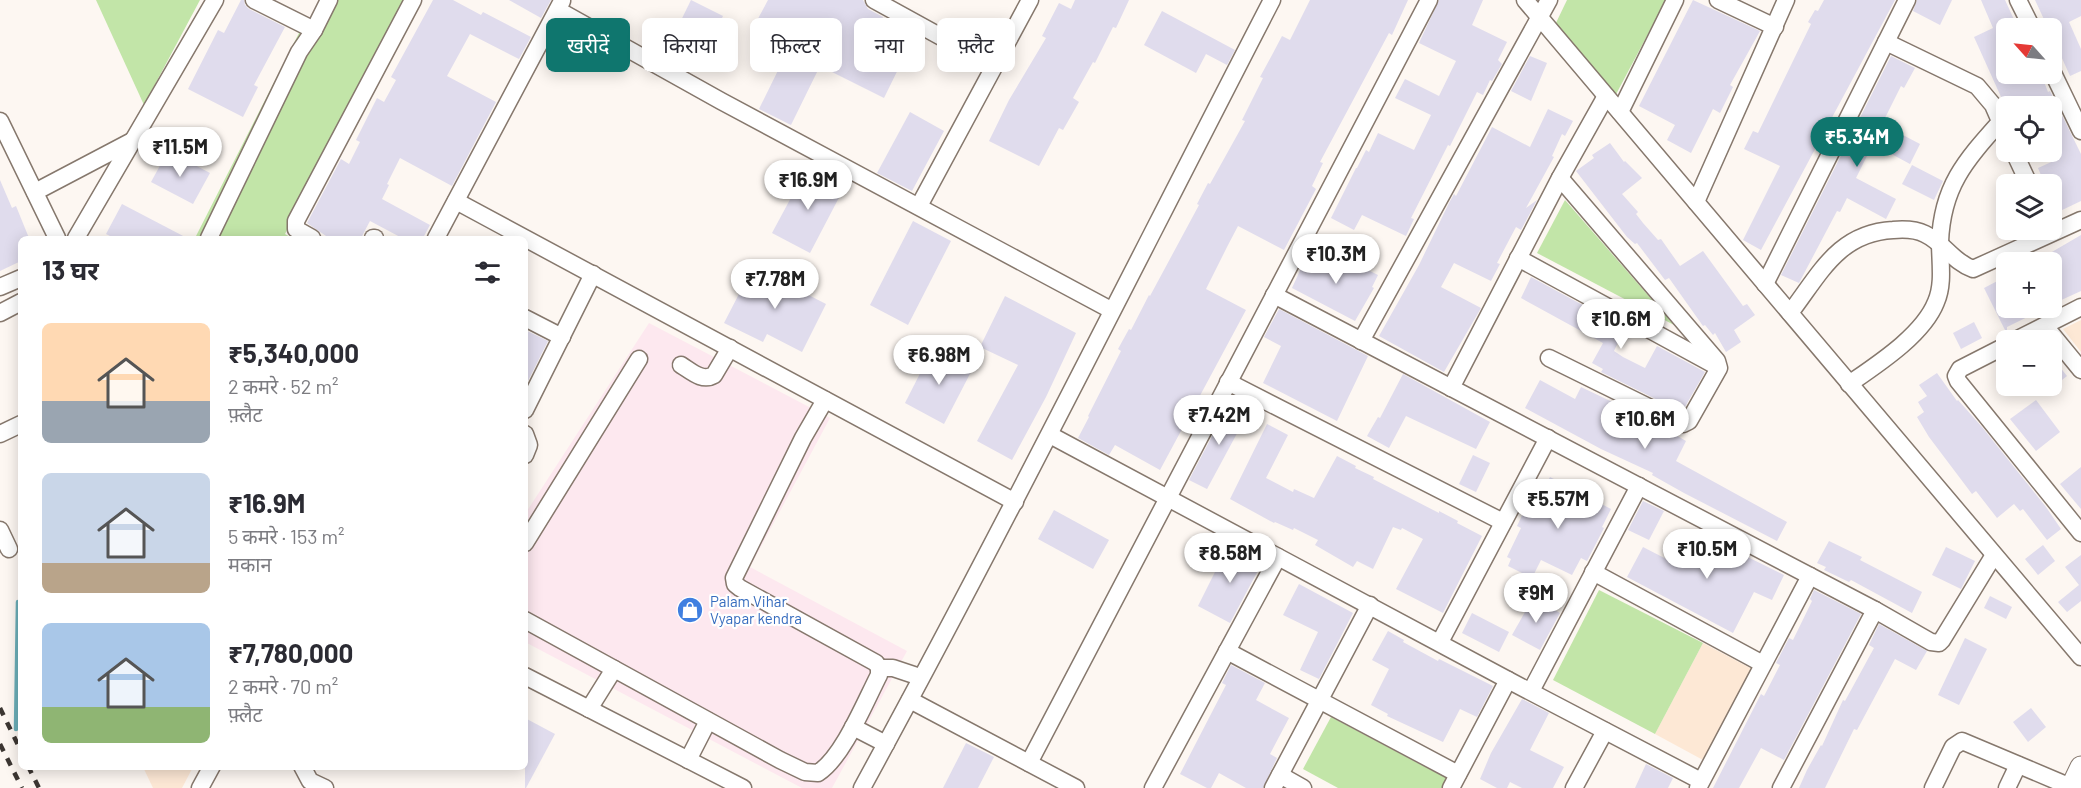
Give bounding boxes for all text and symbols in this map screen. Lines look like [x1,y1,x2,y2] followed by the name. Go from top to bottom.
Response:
[546,18,630,72] chip: खरीदें
[642,18,738,72] chip: किराया
[750,18,842,72] chip: फ़िल्टर
[854,18,925,72] chip: नया
[937,18,1015,72] chip: फ़्लैट
[1996,18,2062,84] north arrow
[1996,18,2062,396] map controls
[1996,96,2062,162] button: locate
[1808,117,1906,168] pin: ₹5.34M
[1825,124,1889,148] text: ₹5.34M
[131,127,229,178] pin: ₹11.5M
[152,134,208,158] text: ₹11.5M
[759,160,857,211] pin: ₹16.9M
[778,167,838,191] text: ₹16.9M
[1996,174,2062,240] button: layers
[1287,234,1385,285] pin: ₹10.3M
[1306,241,1366,265] text: ₹10.3M
[1996,252,2062,318] button: +
[42,254,99,285] text: 13 घर
[471,256,504,289] icon: filters
[726,259,824,310] pin: ₹7.78M
[745,266,805,290] text: ₹7.78M
[1572,299,1670,350] pin: ₹10.6M
[1591,306,1651,330] text: ₹10.6M
[1996,330,2062,396] button: −
[890,335,988,386] pin: ₹6.98M
[228,337,359,368] text: ₹5,340,000
[907,342,971,366] text: ₹6.98M
[90,347,162,419] icon: home
[228,374,338,398] text: 2 कमरे · 52 m²
[1170,395,1268,446] pin: ₹7.42M
[1596,399,1694,450] pin: ₹10.6M
[228,402,263,426] text: फ़्लैट
[1187,402,1251,426] text: ₹7.42M
[1615,406,1675,430] text: ₹10.6M
[1509,479,1607,530] pin: ₹5.57M
[1527,486,1589,510] text: ₹5.57M
[228,487,305,518] text: ₹16.9M
[90,497,162,569] icon: home
[228,524,345,548] text: 5 कमरे · 153 m²
[1658,529,1756,580] pin: ₹10.5M
[1181,533,1279,584] pin: ₹8.58M
[1677,536,1737,560] text: ₹10.5M
[1198,540,1262,564] text: ₹8.58M
[228,552,272,576] text: मकान
[1507,573,1565,624] pin: ₹9M
[1518,580,1554,604] text: ₹9M
[710,592,802,627] place label: Palam Vihar Vyapar kendra
[675,595,705,625] shop icon: Palam Vihar Vyapar kendra
[228,637,353,668] text: ₹7,780,000
[90,647,162,719] icon: home
[228,674,338,698] text: 2 कमरे · 70 m²
[228,702,263,726] text: फ़्लैट

